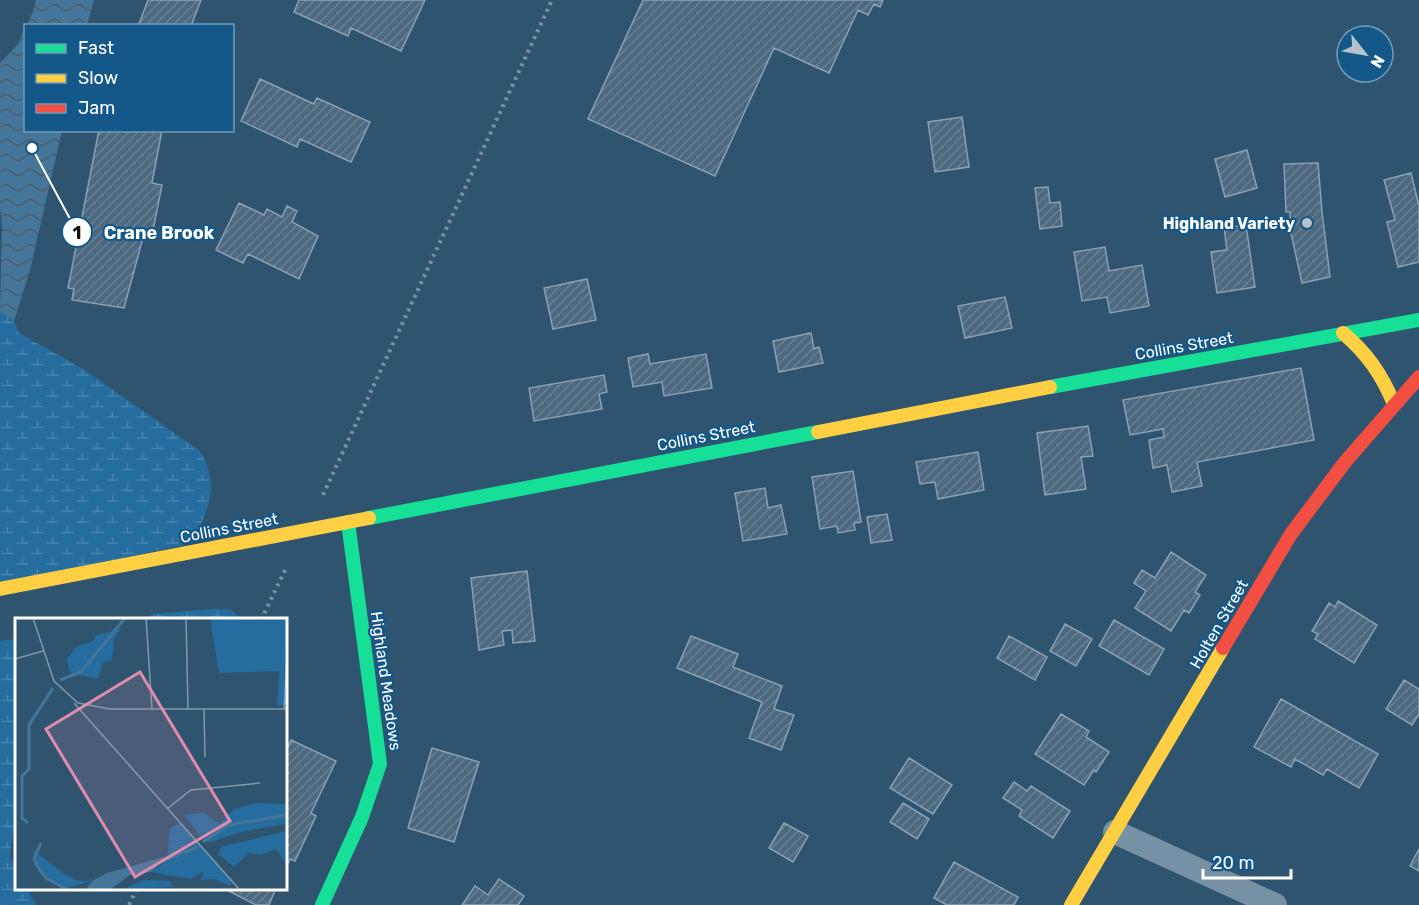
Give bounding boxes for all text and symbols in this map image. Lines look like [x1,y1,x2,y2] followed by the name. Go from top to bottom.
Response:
[24,24,234,132] legend
[1335,24,1395,84] north arrow
[78,37,114,59] text: Fast
[1366,52,1389,71] text: N
[78,67,118,89] text: Slow
[78,97,115,119] text: Jam
[62,214,227,250] callout: Crane Brook
[1163,214,1295,233] place label: Highland Variety
[1300,216,1314,230] marker: Highland Variety
[73,222,81,244] text: 1
[104,222,215,244] text: Crane Brook
[1133,328,1235,364] street label: Collins Street
[655,417,757,455] street label: Collins Street
[178,509,280,547] street label: Collins Street
[1186,576,1252,672] street label: Holten Street
[367,610,405,752] street label: Highland Meadows
[15,618,286,890] inset map
[1203,842,1292,880] scale bar
[1212,852,1254,874] text: 20 m

